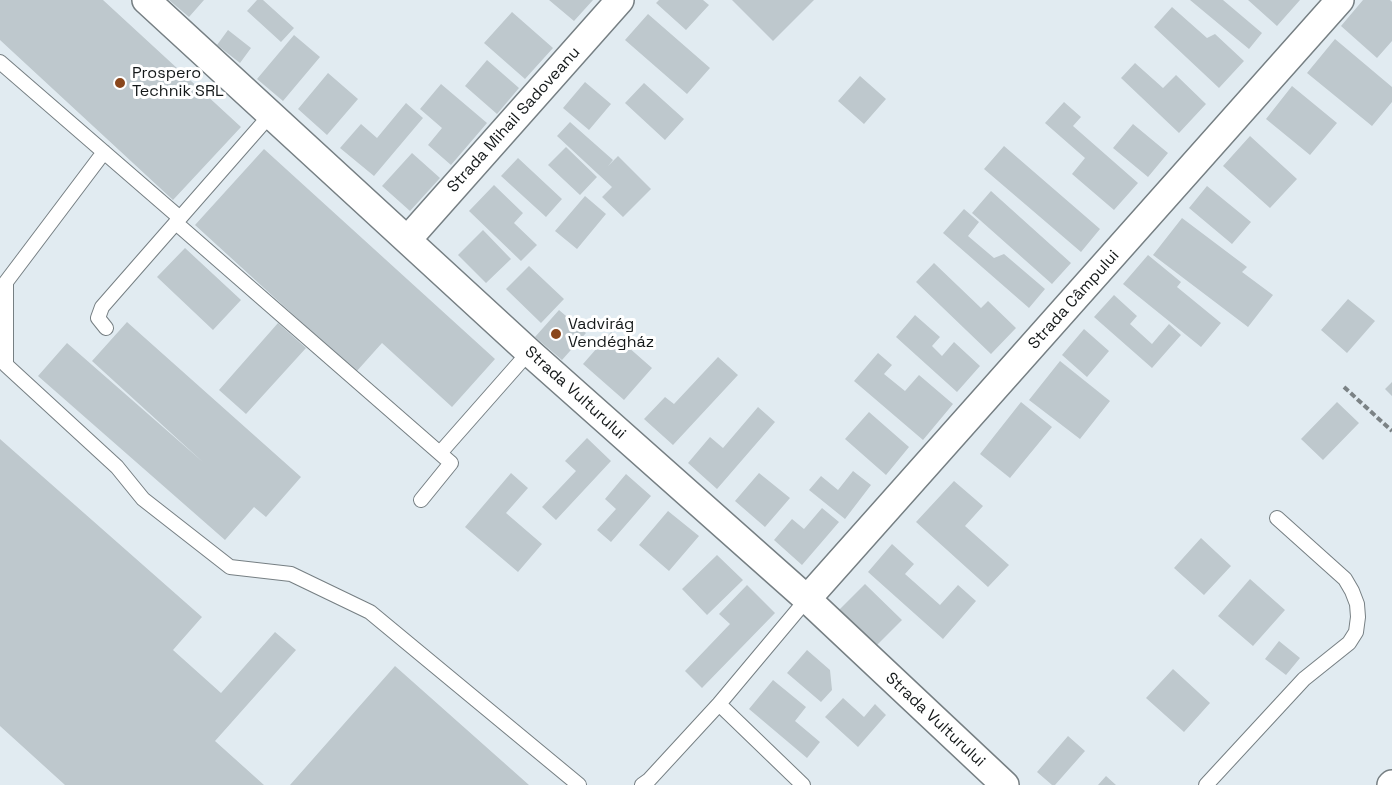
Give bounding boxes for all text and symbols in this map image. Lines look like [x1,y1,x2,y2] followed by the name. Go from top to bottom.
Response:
[444,43,584,197] street label: Strada Mihail Sadoveanu
[132,64,224,102] place label: Prospero Technik SRL
[113,76,127,90] marker: Prospero Technik SRL
[1025,247,1123,353] street label: Strada Câmpului
[568,315,654,353] place label: Vadvirág Vendégház
[549,327,563,341] marker: Vadvirág Vendégház
[520,343,630,443] street label: Strada Vulturului
[881,669,989,771] street label: Strada Vulturului

